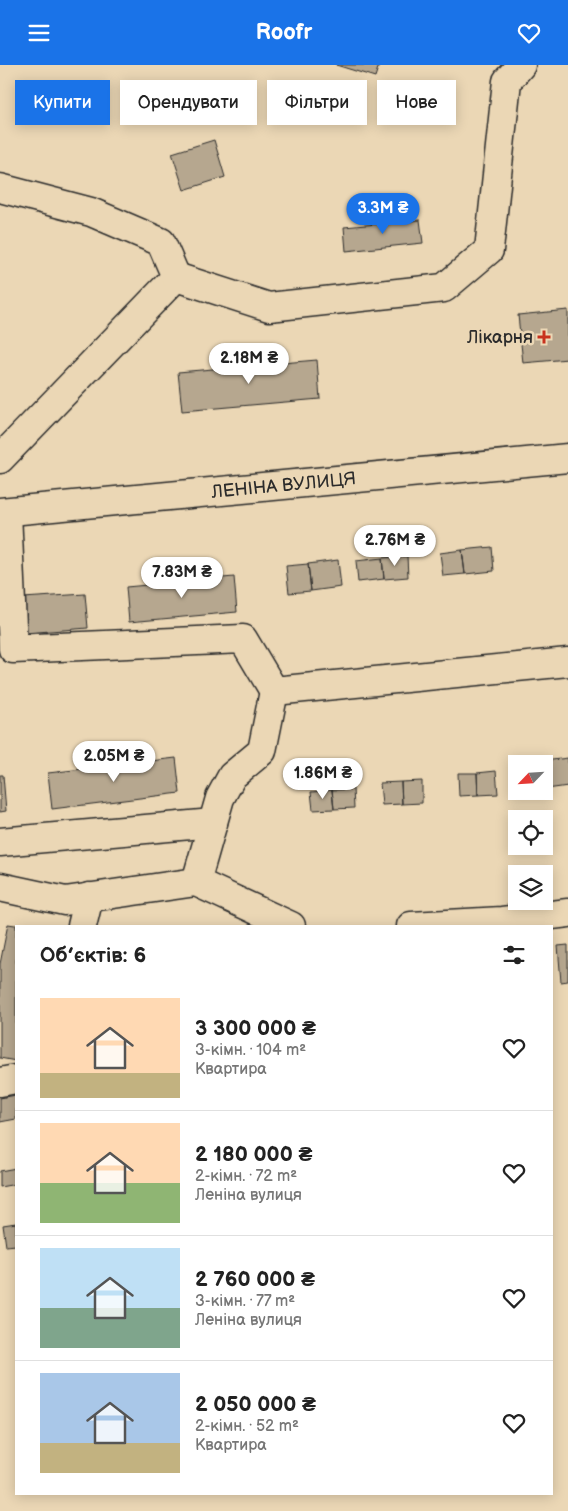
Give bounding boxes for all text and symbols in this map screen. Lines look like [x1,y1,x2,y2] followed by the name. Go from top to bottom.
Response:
[25,19,53,47] icon: menu
[256,19,312,46] text: Roofr
[515,19,543,47] icon: heart
[15,80,110,125] chip: Купити
[120,80,257,125] chip: Орендувати
[267,80,367,125] chip: Фільтри
[377,80,456,125] chip: Нове
[342,193,424,235] pin: 3.3M ₴
[358,199,409,218] text: 3.3M ₴
[466,327,533,348] place label: Лікарня
[537,330,551,344] marker: Лікарня
[203,343,295,385] pin: 2.18M ₴
[220,349,278,368] text: 2.18M ₴
[210,468,357,503] street label: ЛЕНІНА ВУЛИЦЯ
[349,525,441,567] pin: 2.76M ₴
[365,531,425,550] text: 2.76M ₴
[136,557,228,599] pin: 7.83M ₴
[152,563,212,582] text: 7.83M ₴
[68,741,160,783] pin: 2.05M ₴
[83,747,145,766] text: 2.05M ₴
[508,755,552,800] north arrow
[508,755,553,910] map controls
[277,757,369,800] pin: 1.86M ₴
[294,764,352,783] text: 1.86M ₴
[508,810,553,855] button: locate
[508,865,553,910] button: layers
[500,941,528,969] icon: filters
[40,943,146,968] text: Об’єктів: 6
[195,1016,316,1041] text: 3 300 000 ₴
[80,1018,140,1078] icon: home
[500,1034,528,1062] icon: heart
[195,1041,306,1060] text: 3-кімн. · 104 m²
[195,1060,267,1079] text: Квартира
[195,1142,312,1167] text: 2 180 000 ₴
[80,1143,140,1203] icon: home
[500,1159,528,1187] icon: heart
[195,1167,297,1186] text: 2-кімн. · 72 m²
[195,1186,302,1205] text: Леніна вулиця
[195,1267,315,1292] text: 2 760 000 ₴
[80,1268,140,1328] icon: home
[500,1284,528,1312] icon: heart
[195,1292,295,1311] text: 3-кімн. · 77 m²
[195,1311,302,1330] text: Леніна вулиця
[195,1392,316,1417] text: 2 050 000 ₴
[80,1393,140,1453] icon: home
[500,1409,528,1437] icon: heart
[195,1417,299,1436] text: 2-кімн. · 52 m²
[195,1436,267,1455] text: Квартира

